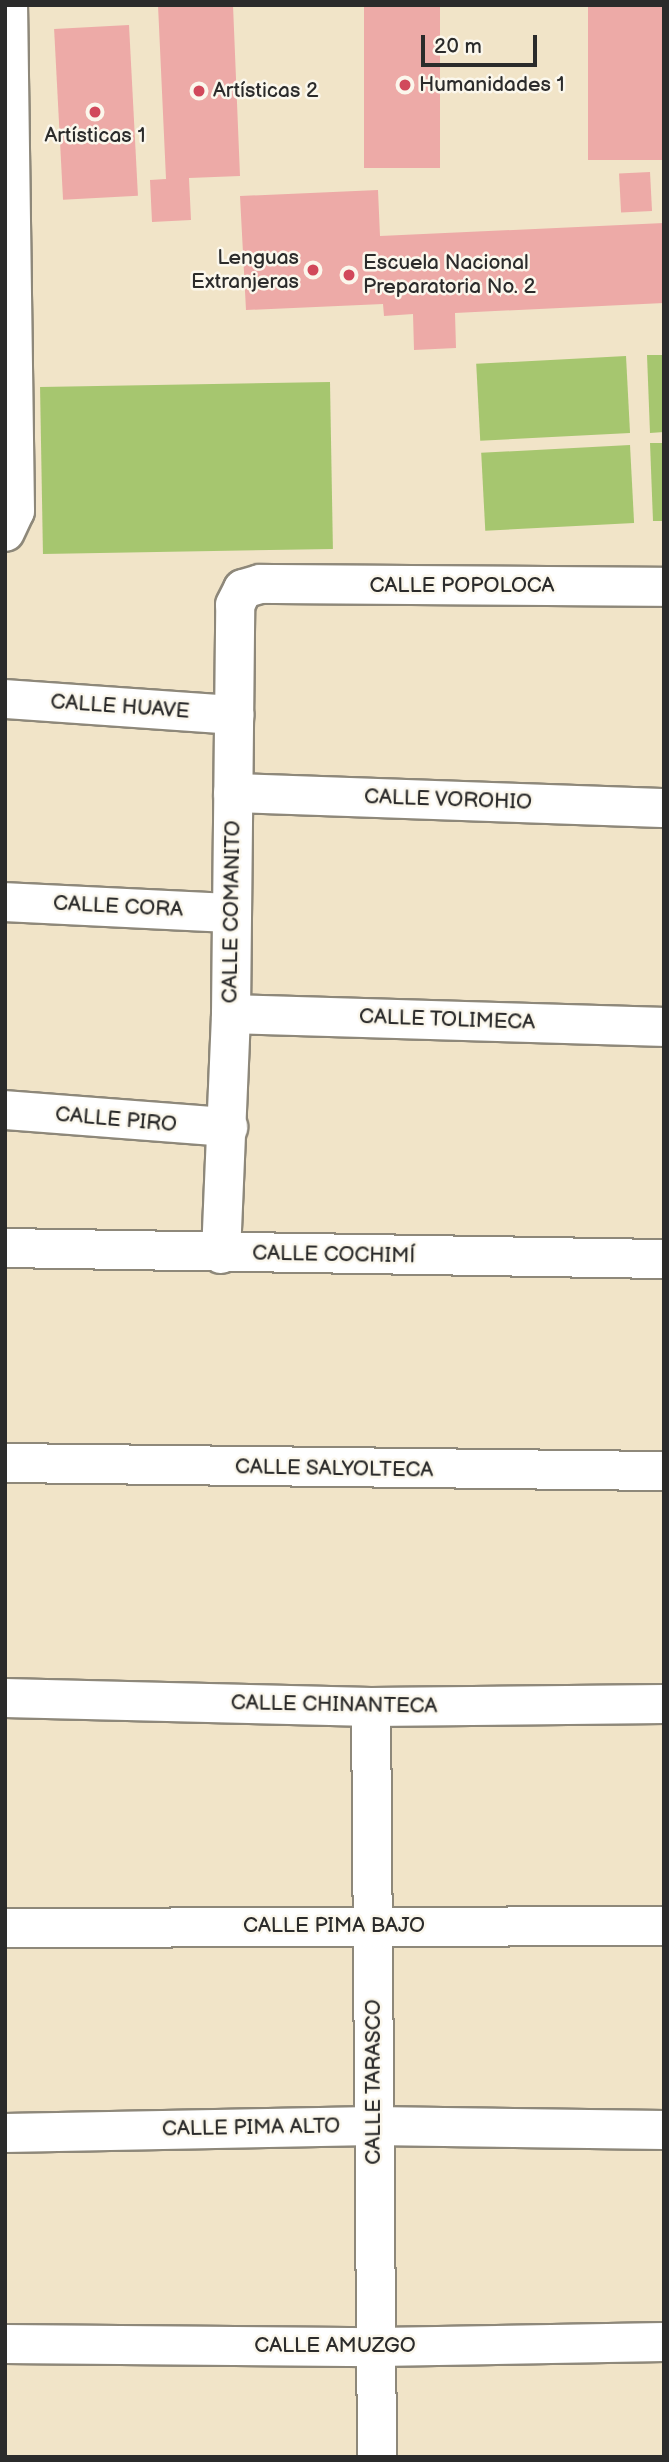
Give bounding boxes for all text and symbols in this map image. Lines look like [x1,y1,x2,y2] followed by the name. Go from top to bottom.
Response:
[424,21,540,65] scale bar
[434,34,482,59] text: 20 m
[419,72,565,98] place label: Humanidades 1
[397,77,413,93] marker: Humanidades 1
[213,78,318,104] place label: Artísticas 2
[191,83,207,99] marker: Artísticas 2
[87,104,103,120] marker: Artísticas 1
[44,123,146,149] place label: Artísticas 1
[191,245,299,295] place label: Lenguas Extranjeras
[363,250,536,300] place label: Escuela Nacional Preparatoria No. 2
[305,262,321,278] marker: Lenguas Extranjeras
[341,267,357,283] marker: Escuela Nacional Preparatoria No. 2
[370,573,554,599] street label: CALLE POPOLOCA
[50,690,190,724] street label: CALLE HUAVE
[363,784,533,816] street label: CALLE VOROHIO
[218,820,246,1004] street label: CALLE COMANITO
[52,891,184,923] street label: CALLE CORA
[358,1004,536,1036] street label: CALLE TOLIMECA
[54,1102,178,1138] street label: CALLE PIRO
[252,1241,416,1269] street label: CALLE COCHIMÍ
[234,1455,434,1483] street label: CALLE SALYOLTECA
[231,1691,437,1719] street label: CALLE CHINANTECA
[243,1913,425,1939] street label: CALLE PIMA BAJO
[361,1999,387,2165] street label: CALLE TARASCO
[162,2114,340,2142] street label: CALLE PIMA ALTO
[254,2333,416,2359] street label: CALLE AMUZGO

